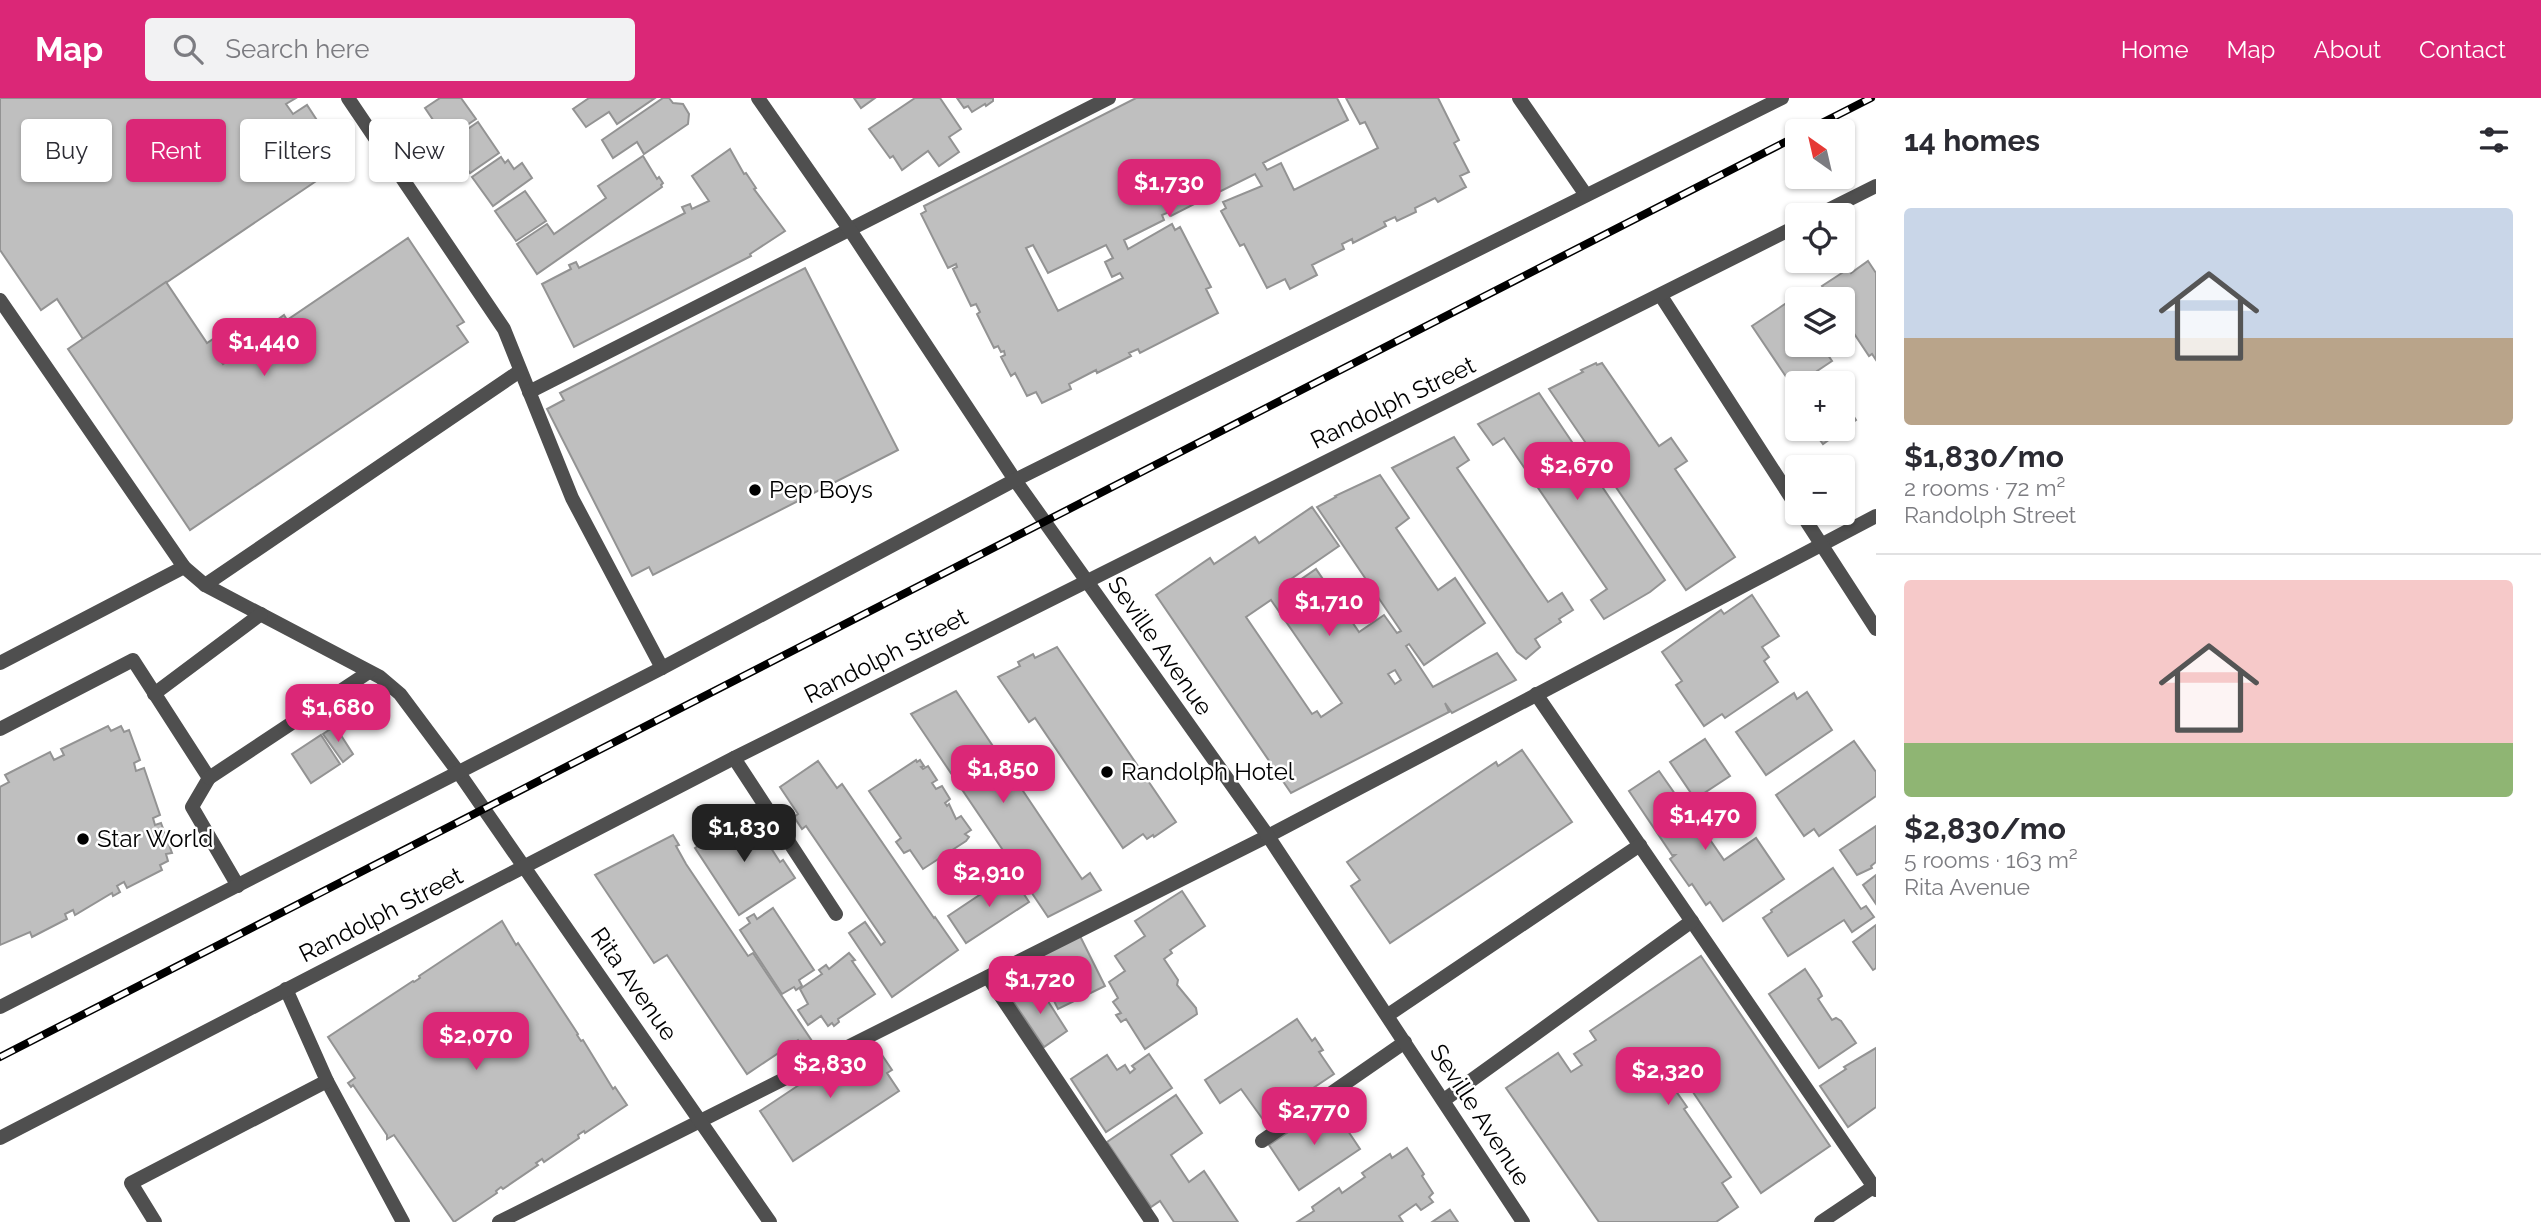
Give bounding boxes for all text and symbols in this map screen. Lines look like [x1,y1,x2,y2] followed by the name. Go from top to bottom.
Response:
[145,18,635,81] search box
[35,30,103,69] text: Map
[169,30,207,68] icon: search
[225,34,370,64] text: Search here
[2121,35,2189,64] text: Home
[2227,35,2275,64] text: Map
[2313,35,2381,64] text: About
[2419,35,2506,64] text: Contact
[21,119,112,182] chip: Buy
[126,119,226,182] chip: Rent
[240,119,355,182] chip: Filters
[369,119,469,182] chip: New
[1785,119,1855,189] north arrow
[1785,119,1855,525] map controls
[2475,121,2513,159] icon: filters
[1904,123,2040,158] text: 14 homes
[1112,159,1226,219] pin: $1,730
[1134,168,1204,195] text: $1,730
[1785,203,1855,273] button: locate
[2146,253,2272,379] icon: home
[1785,287,1855,357] button: layers
[207,318,321,378] pin: $1,440
[228,327,300,354] text: $1,440
[1306,350,1480,455] street label: Randolph Street
[1785,371,1855,441] button: +
[1904,439,2064,474] text: $1,830/mo
[1520,442,1634,502] pin: $2,670
[1540,451,1614,478] text: $2,670
[1785,455,1855,525] button: −
[1904,474,2065,501] text: 2 rooms · 72 m²
[769,475,873,504] place label: Pep Boys
[747,482,763,498] marker: Pep Boys
[1904,501,2076,528] text: Randolph Street
[1102,571,1219,721] street label: Seville Avenue
[1272,578,1386,638] pin: $1,710
[1294,587,1364,614] text: $1,710
[799,602,972,709] street label: Randolph Street
[2146,625,2272,751] icon: home
[281,684,395,744] pin: $1,680
[301,693,375,720] text: $1,680
[946,746,1060,805] pin: $1,850
[967,754,1039,781] text: $1,850
[1121,757,1295,786] place label: Randolph Hotel
[1099,764,1115,780] marker: Randolph Hotel
[1648,792,1762,852] pin: $1,470
[1669,801,1741,828] text: $1,470
[687,804,801,864] pin: $1,830
[1904,811,2066,846] text: $2,830/mo
[708,813,780,840] text: $1,830
[97,824,213,853] place label: Star World
[75,831,91,847] marker: Star World
[1904,846,2078,873] text: 5 rooms · 163 m²
[932,850,1046,909] pin: $2,910
[953,858,1025,885] text: $2,910
[294,861,467,968] street label: Randolph Street
[1904,873,2030,900] text: Rita Avenue
[585,922,684,1046] street label: Rita Avenue
[983,956,1097,1016] pin: $1,720
[1005,965,1075,992] text: $1,720
[419,1012,533,1072] pin: $2,070
[439,1021,513,1048] text: $2,070
[1424,1038,1537,1191] street label: Seville Avenue
[773,1040,887,1100] pin: $2,830
[1611,1048,1725,1107] pin: $2,320
[793,1049,867,1076] text: $2,830
[1632,1056,1704,1083] text: $2,320
[1257,1088,1371,1147] pin: $2,770
[1278,1096,1350,1123] text: $2,770

